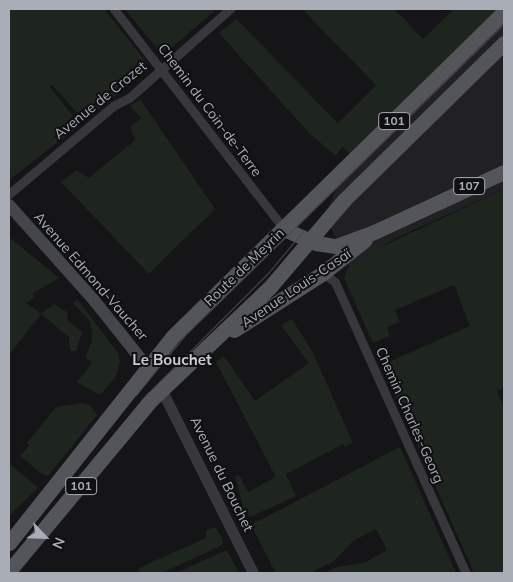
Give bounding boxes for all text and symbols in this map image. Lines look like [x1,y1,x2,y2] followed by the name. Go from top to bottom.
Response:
[155,40,265,180] street label: Chemin du Coin-de-Terre
[50,58,150,142] street label: Avenue de Crozet
[378,112,410,130] road number: 101
[453,177,485,196] road number: 107
[31,208,151,344] street label: Avenue Edmond-Vaucher
[200,225,288,309] street label: Route de Meyrin
[238,245,354,331] street label: Avenue Louis-Casaï
[372,344,448,486] street label: Chemin Charles-Georg
[132,351,212,369] district label: Le Bouchet
[187,414,257,534] street label: Avenue du Bouchet
[65,476,97,496] road number: 101
[20,512,70,562] north arrow
[48,535,69,552] text: N

